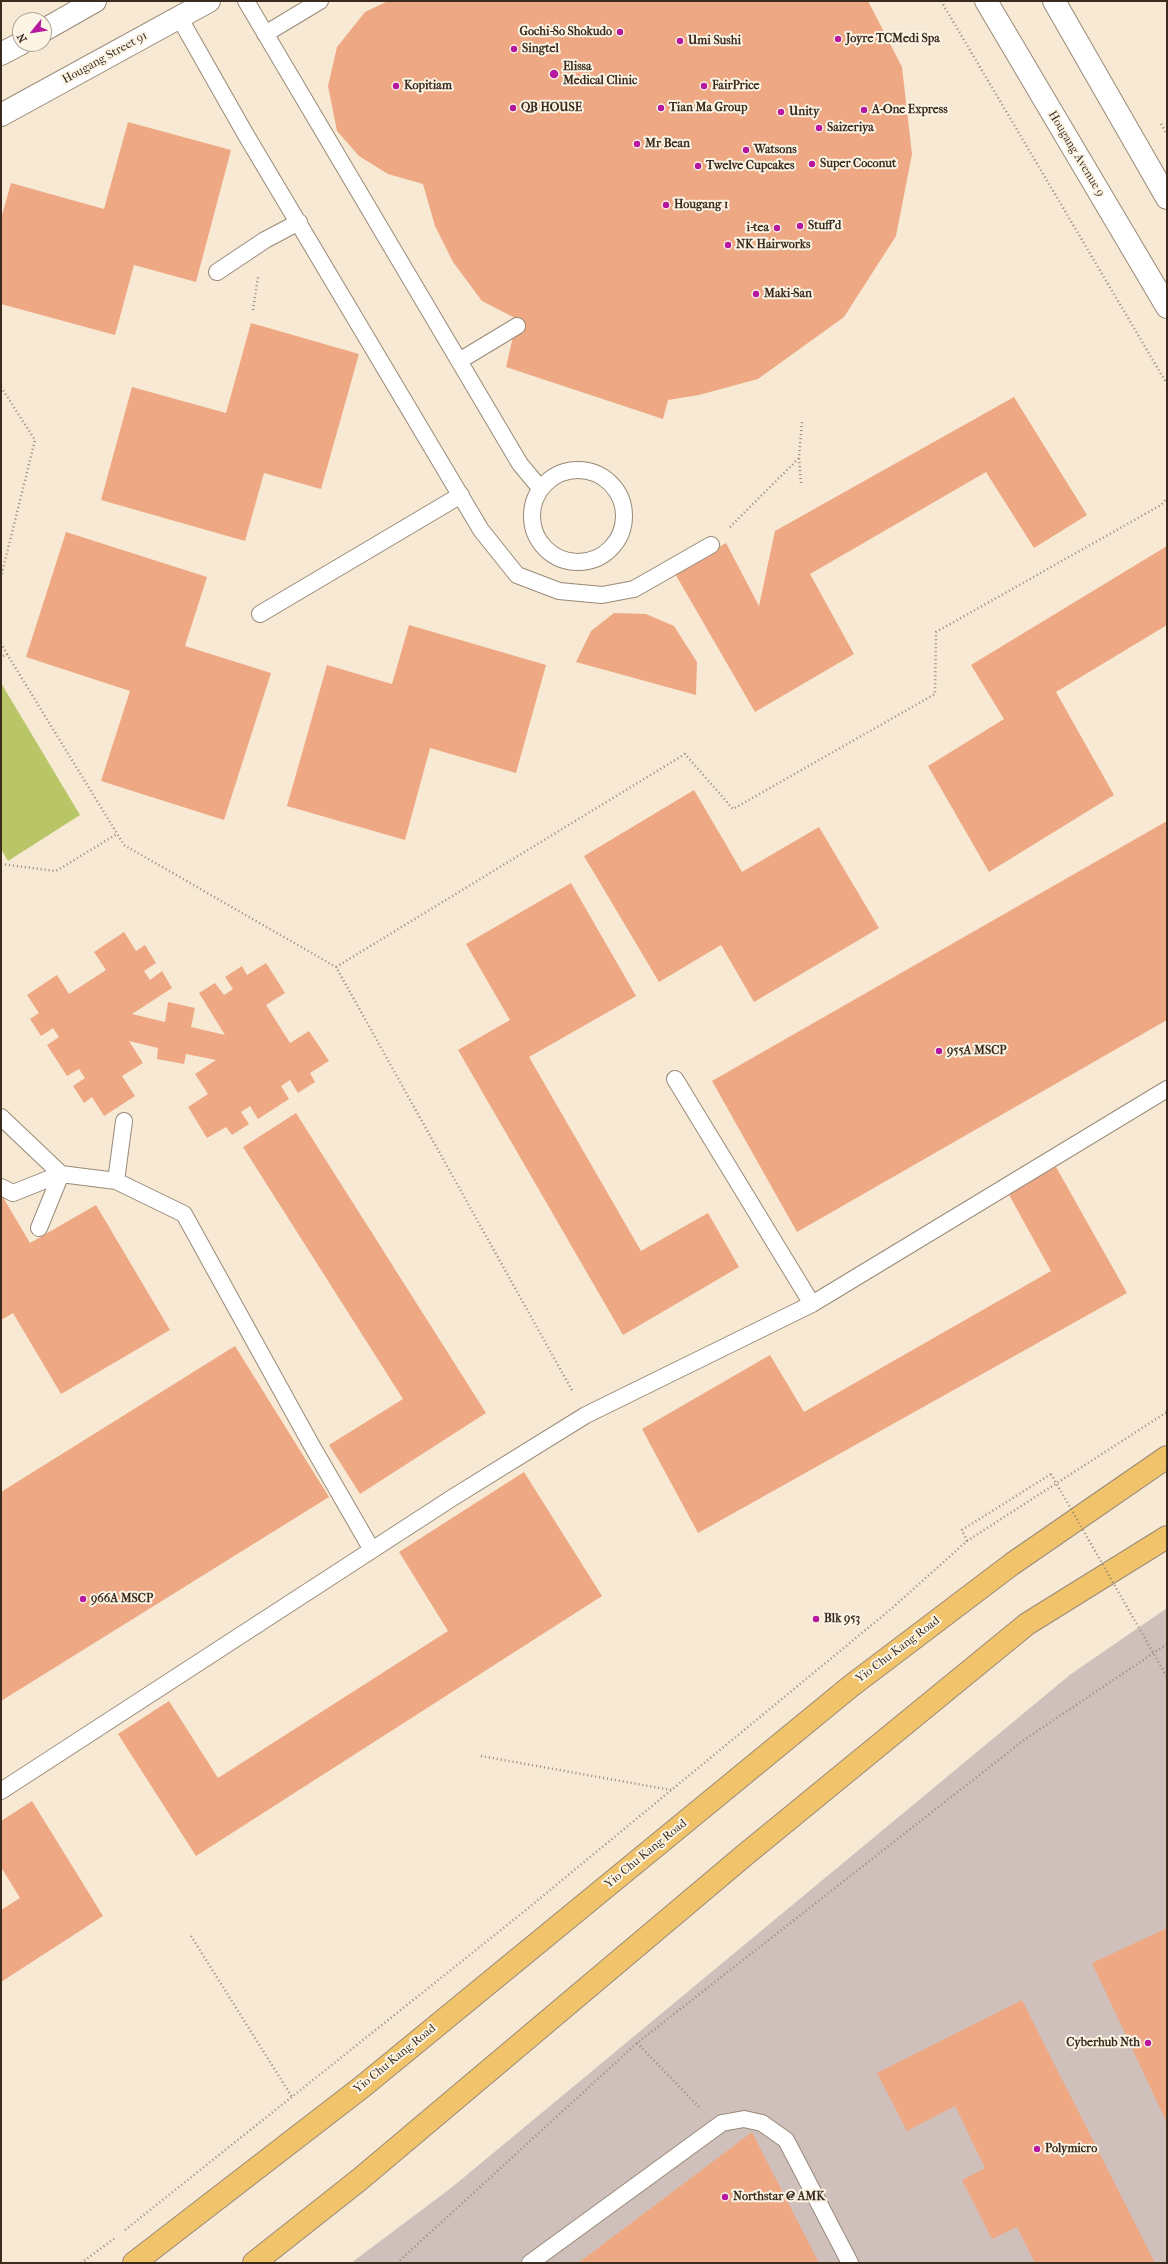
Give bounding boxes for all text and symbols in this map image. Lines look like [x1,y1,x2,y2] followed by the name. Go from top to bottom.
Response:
[12,12,52,52] north arrow
[519,25,612,39] place label: Gochi-So Shokudo
[615,27,625,37] marker: Gochi-So Shokudo
[60,29,150,87] street label: Hougang Street 91
[14,31,30,45] text: N
[846,32,940,46] place label: Joyre TCMedi Spa
[688,34,741,48] place label: Umi Sushi
[833,34,843,44] marker: Joyre TCMedi Spa
[675,36,685,46] marker: Umi Sushi
[522,42,559,56] place label: Singtel
[509,44,519,54] marker: Singtel
[563,60,637,88] place label: Elissa Medical Clinic
[548,68,560,80] marker: Elissa Medical Clinic
[404,79,452,93] place label: Kopitiam
[712,79,759,93] place label: FairPrice
[391,81,401,91] marker: Kopitiam
[699,81,709,91] marker: FairPrice
[521,101,582,115] place label: QB HOUSE
[669,101,747,115] place label: Tian Ma Group
[508,103,518,113] marker: QB HOUSE
[656,103,666,113] marker: Tian Ma Group
[872,103,948,117] place label: A-One Express
[789,105,819,119] place label: Unity
[859,105,869,115] marker: A-One Express
[776,107,786,117] marker: Unity
[1045,108,1107,200] street label: Hougang Avenue 9
[827,121,874,135] place label: Saizeriya
[814,123,824,133] marker: Saizeriya
[645,137,690,151] place label: Mr Bean
[632,139,642,149] marker: Mr Bean
[754,143,797,157] place label: Watsons
[741,145,751,155] marker: Watsons
[820,157,896,171] place label: Super Coconut
[706,159,794,173] place label: Twelve Cupcakes
[807,159,817,169] marker: Super Coconut
[693,161,703,171] marker: Twelve Cupcakes
[674,198,728,212] place label: Hougang 1
[661,200,671,210] marker: Hougang 1
[808,219,841,233] place label: Stuff'd
[747,221,769,235] place label: i-tea
[795,221,805,231] marker: Stuff'd
[772,223,782,233] marker: i-tea
[736,238,810,252] place label: NK Hairworks
[723,240,733,250] marker: NK Hairworks
[764,287,812,301] place label: Maki-San
[751,289,761,299] marker: Maki-San
[947,1044,1006,1058] place label: 955A MSCP
[934,1046,944,1056] marker: 955A MSCP
[91,1592,153,1606] place label: 966A MSCP
[78,1594,88,1604] marker: 966A MSCP
[824,1612,860,1626] place label: Blk 953
[811,1614,821,1624] marker: Blk 953
[853,1614,943,1686] street label: Yio Chu Kang Road
[602,1817,690,1891] street label: Yio Chu Kang Road
[351,2022,439,2096] street label: Yio Chu Kang Road
[1066,2036,1140,2050] place label: Cyberhub Nth
[1143,2038,1153,2048] marker: Cyberhub Nth
[1045,2142,1097,2156] place label: Polymicro
[1032,2144,1042,2154] marker: Polymicro
[733,2190,825,2204] place label: Northstar @ AMK
[720,2192,730,2202] marker: Northstar @ AMK

